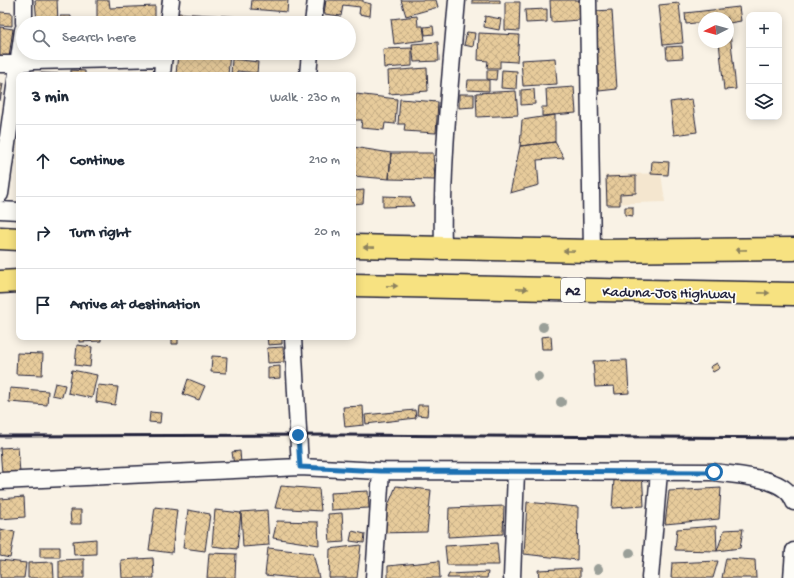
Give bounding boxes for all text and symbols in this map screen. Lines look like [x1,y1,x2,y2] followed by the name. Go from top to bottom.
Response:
[698,12,734,48] north arrow
[746,12,782,120] map controls
[746,12,782,48] button: +
[16,16,356,60] search box
[30,27,52,49] icon: search
[62,29,136,47] text: Search here
[746,48,782,84] button: −
[746,84,782,120] button: layers
[32,88,69,108] text: 3 min
[270,91,340,106] text: Walk · 230 m
[32,150,54,172] icon: ahead
[70,152,124,170] text: Continue
[309,153,340,168] text: 210 m
[32,222,54,244] icon: right
[70,224,130,242] text: Turn right
[314,225,340,240] text: 20 m
[362,244,375,250] one-way arrow
[734,247,747,253] one-way arrow
[562,248,575,254] one-way arrow
[561,278,585,302] road number: A2
[386,283,399,289] one-way arrow
[602,284,736,304] street label: Kaduna-Jos Highway
[516,286,529,292] one-way arrow
[758,290,771,296] one-way arrow
[32,294,54,316] icon: arrive
[70,296,200,314] text: Arrive at destination
[289,426,307,444] route end
[705,463,723,481] route start

